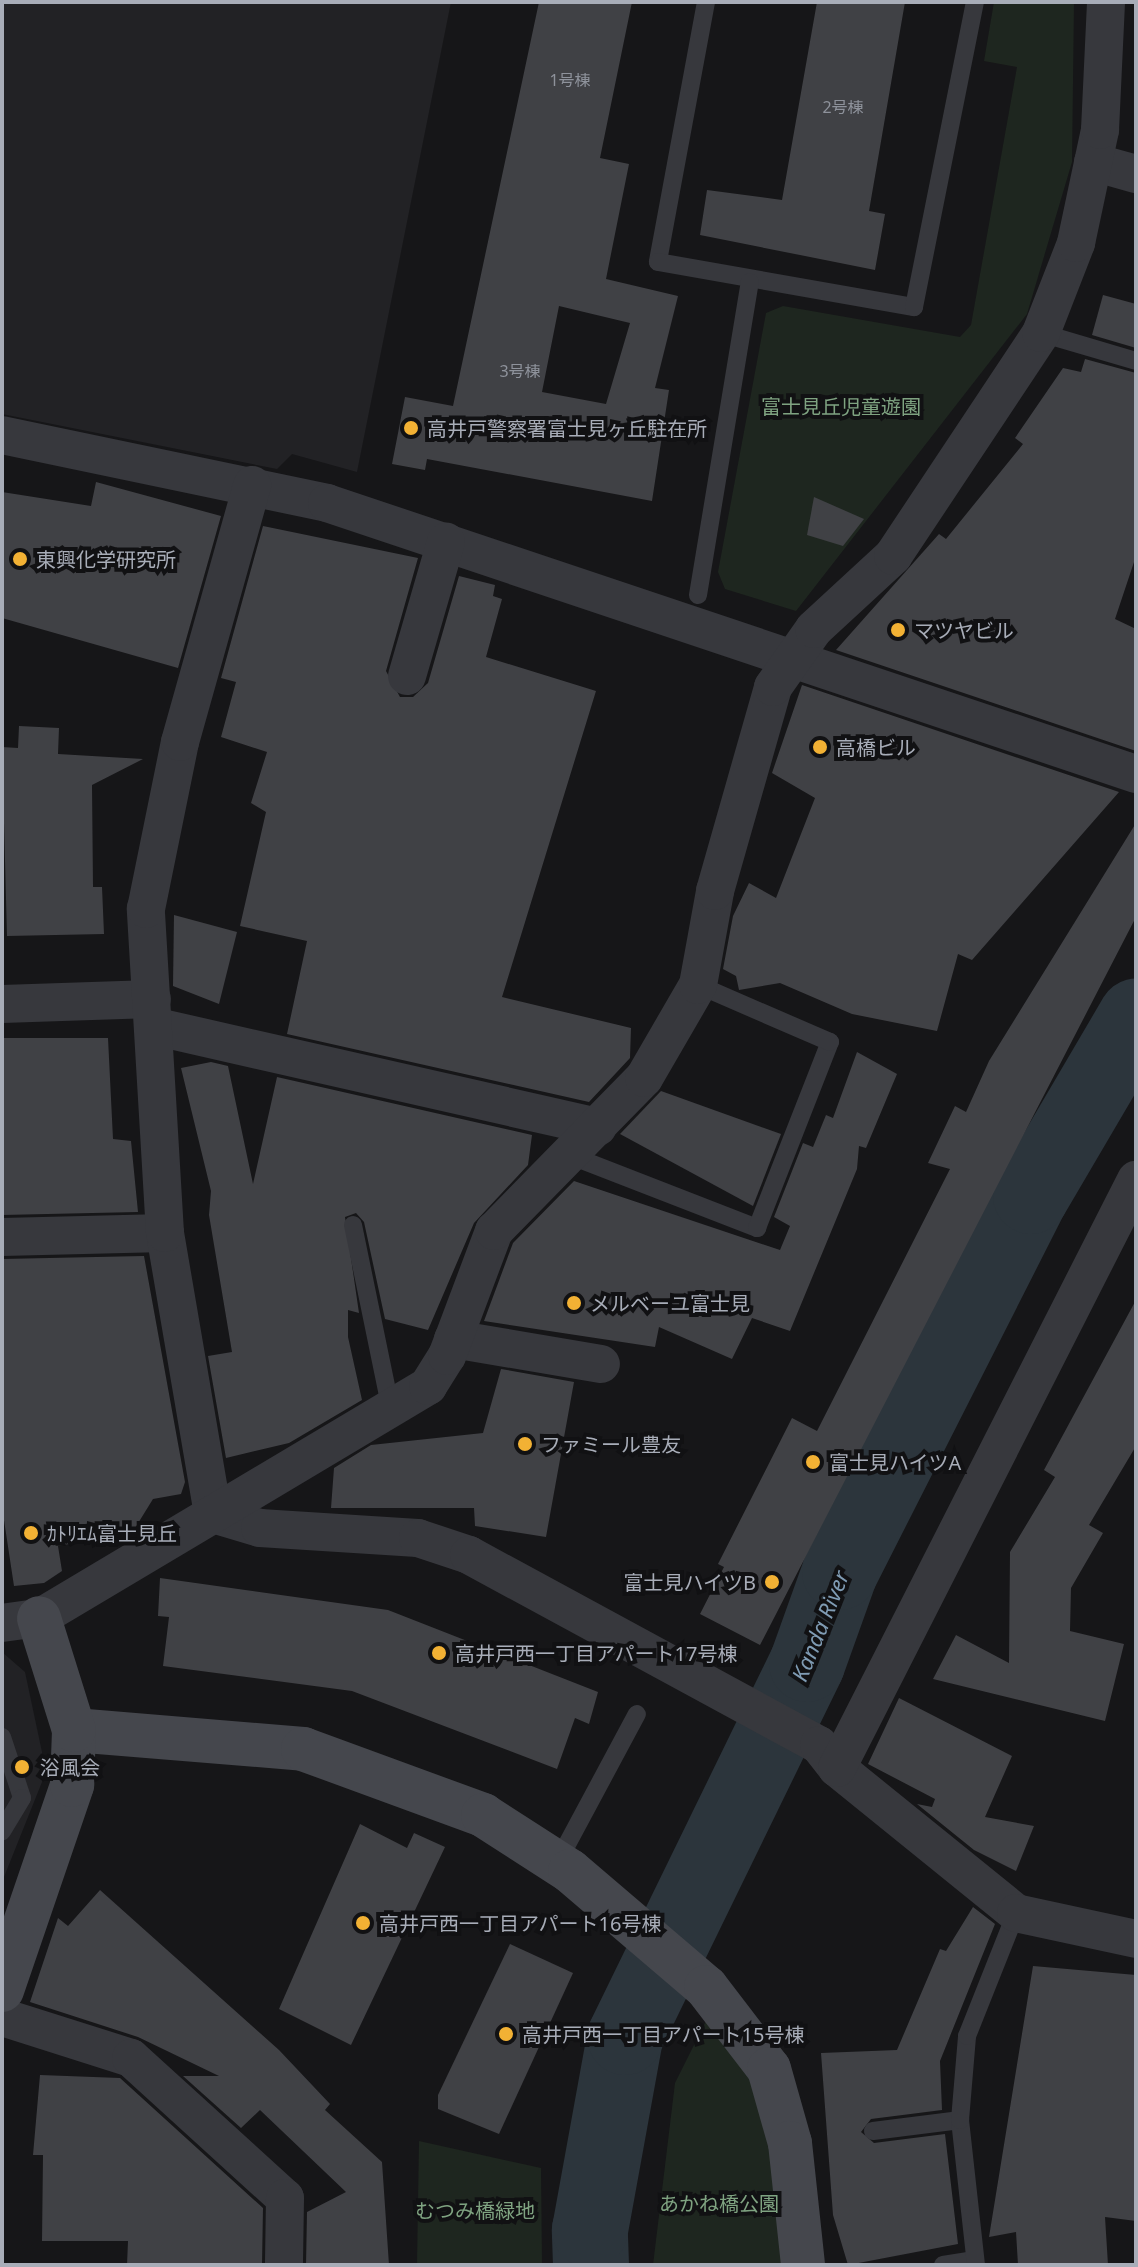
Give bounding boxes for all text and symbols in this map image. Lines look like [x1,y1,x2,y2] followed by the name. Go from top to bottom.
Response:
[549,70,591,90] house number: 1号棟
[822,97,864,117] house number: 2号棟
[499,361,541,381] house number: 3号棟
[761,394,921,418] park label: 富士見丘児童遊園
[427,416,707,440] place label: 高井戸警察署富士見ヶ丘駐在所
[402,419,420,437] marker: 高井戸警察署富士見ヶ丘駐在所
[36,547,176,571] place label: 東興化学研究所
[11,550,29,568] marker: 東興化学研究所
[914,618,1014,642] place label: マツヤビル
[889,621,907,639] marker: マツヤビル
[836,735,916,759] place label: 高橋ビル
[811,738,829,756] marker: 高橋ビル
[590,1291,750,1315] place label: メルベーユ富士見
[565,1294,583,1312] marker: メルベーユ富士見
[541,1432,681,1456] place label: ファミール豊友
[516,1435,534,1453] marker: ファミール豊友
[829,1450,962,1474] place label: 富士見ハイツA
[804,1453,822,1471] marker: 富士見ハイツA
[47,1521,177,1545] place label: ｶﾄﾘｴﾑ富士見丘
[22,1524,40,1542] marker: ｶﾄﾘｴﾑ富士見丘
[786,1567,854,1685] water label: Kanda River
[623,1570,756,1594] place label: 富士見ハイツB
[763,1573,781,1591] marker: 富士見ハイツB
[455,1641,738,1665] place label: 高井戸西一丁目アパート17号棟
[430,1644,448,1662] marker: 高井戸西一丁目アパート17号棟
[40,1755,100,1779] place label: 浴風会
[11,1756,33,1778] marker: 浴風会
[379,1911,662,1935] place label: 高井戸西一丁目アパート16号棟
[354,1914,372,1932] marker: 高井戸西一丁目アパート16号棟
[522,2022,805,2046] place label: 高井戸西一丁目アパート15号棟
[497,2025,515,2043] marker: 高井戸西一丁目アパート15号棟
[659,2191,779,2215] park label: あかね橋公園
[415,2198,535,2222] park label: むつみ橋緑地

